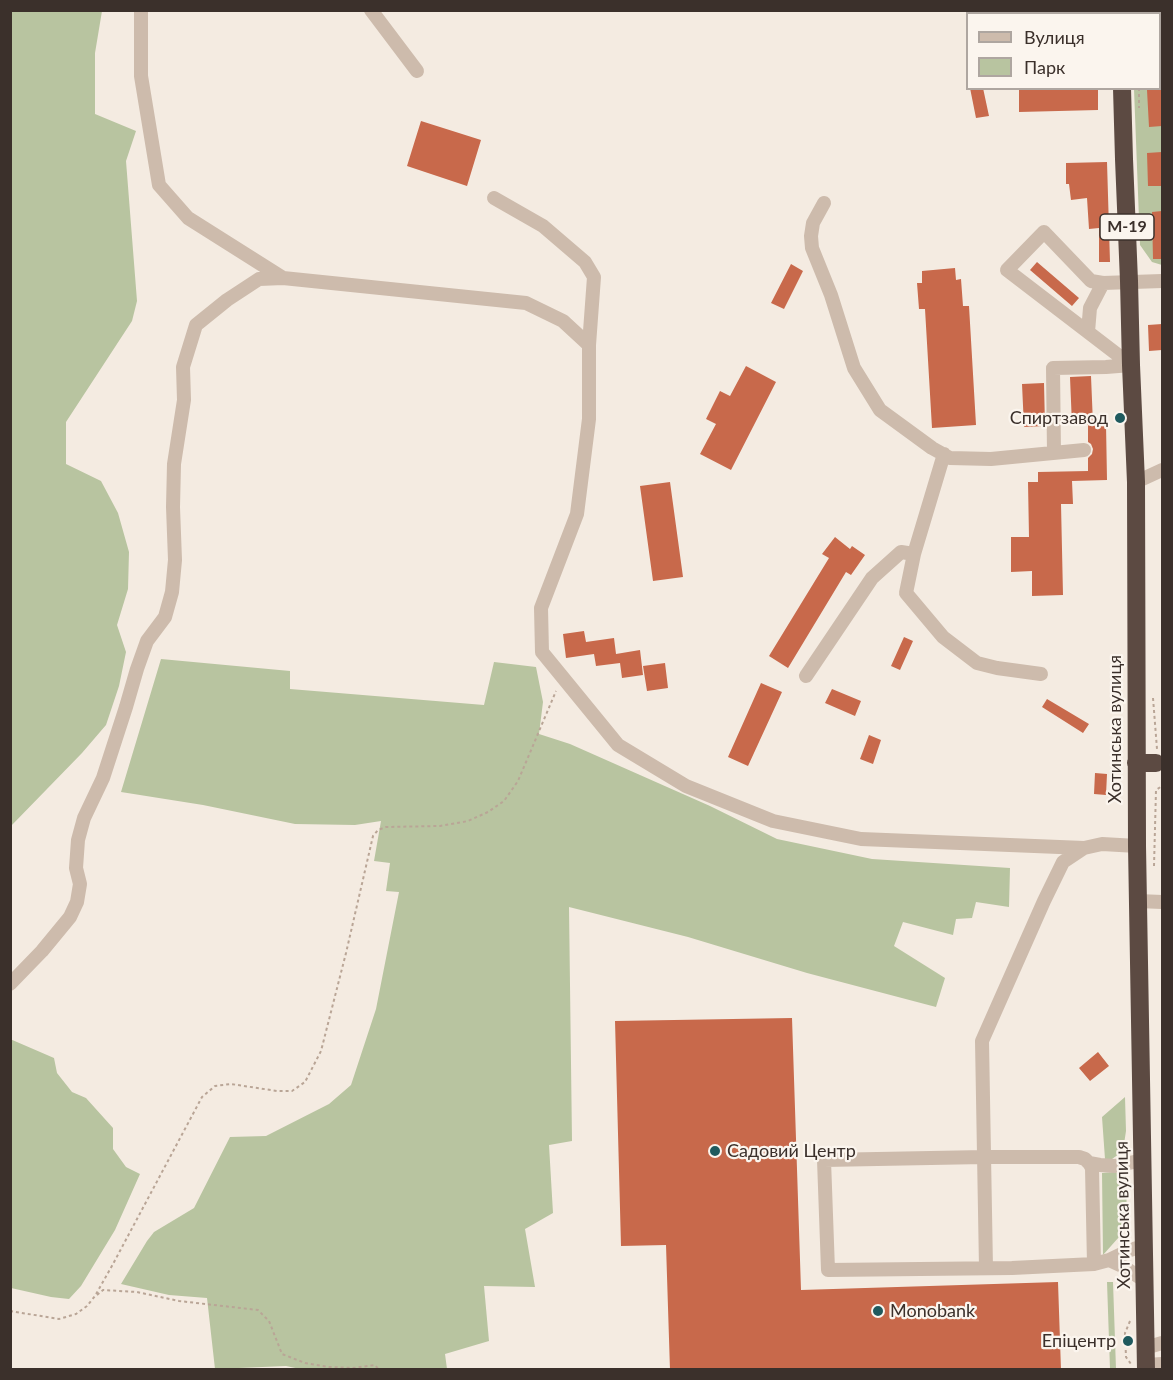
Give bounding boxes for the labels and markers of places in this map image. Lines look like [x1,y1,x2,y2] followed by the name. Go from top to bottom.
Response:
[1010,407,1108,429] place label: Спиртзавод
[1113,411,1127,425] marker: Спиртзавод
[727,1140,856,1162] place label: Садовий Центр
[708,1144,722,1158] marker: Садовий Центр
[890,1300,975,1322] place label: Monobank
[871,1304,885,1318] marker: Monobank
[1042,1330,1116,1352] place label: Епіцентр
[1121,1334,1135,1348] marker: Епіцентр

